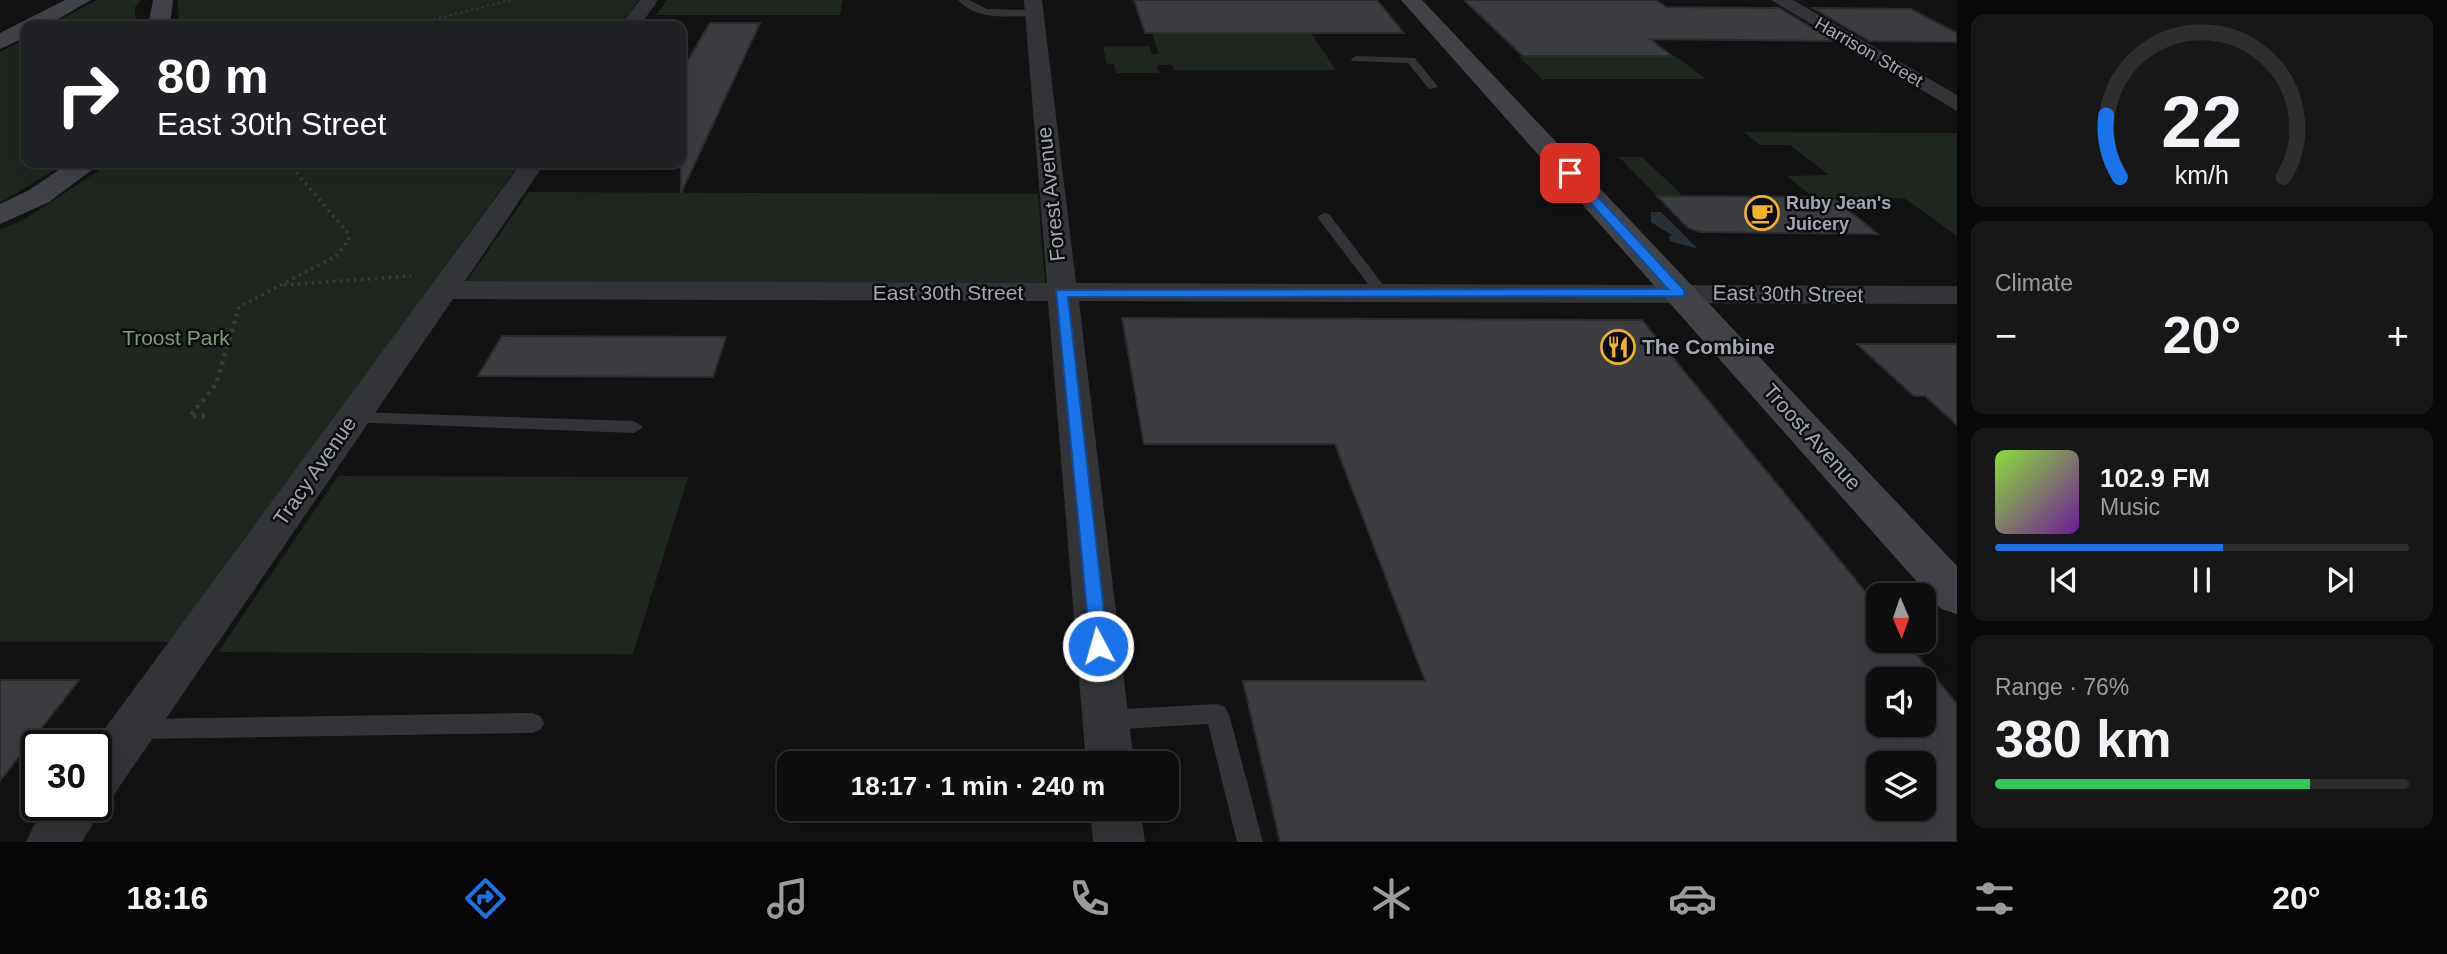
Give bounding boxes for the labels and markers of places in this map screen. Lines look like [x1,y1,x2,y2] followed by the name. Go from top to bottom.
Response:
[1540,143,1600,203] pin
[1786,193,1891,234] place label: Ruby Jean's Juicery
[1743,194,1781,232] cafe icon: Ruby Jean's Juicery
[1599,328,1637,366] restaurant icon: The Combine
[1642,335,1775,358] place label: The Combine

